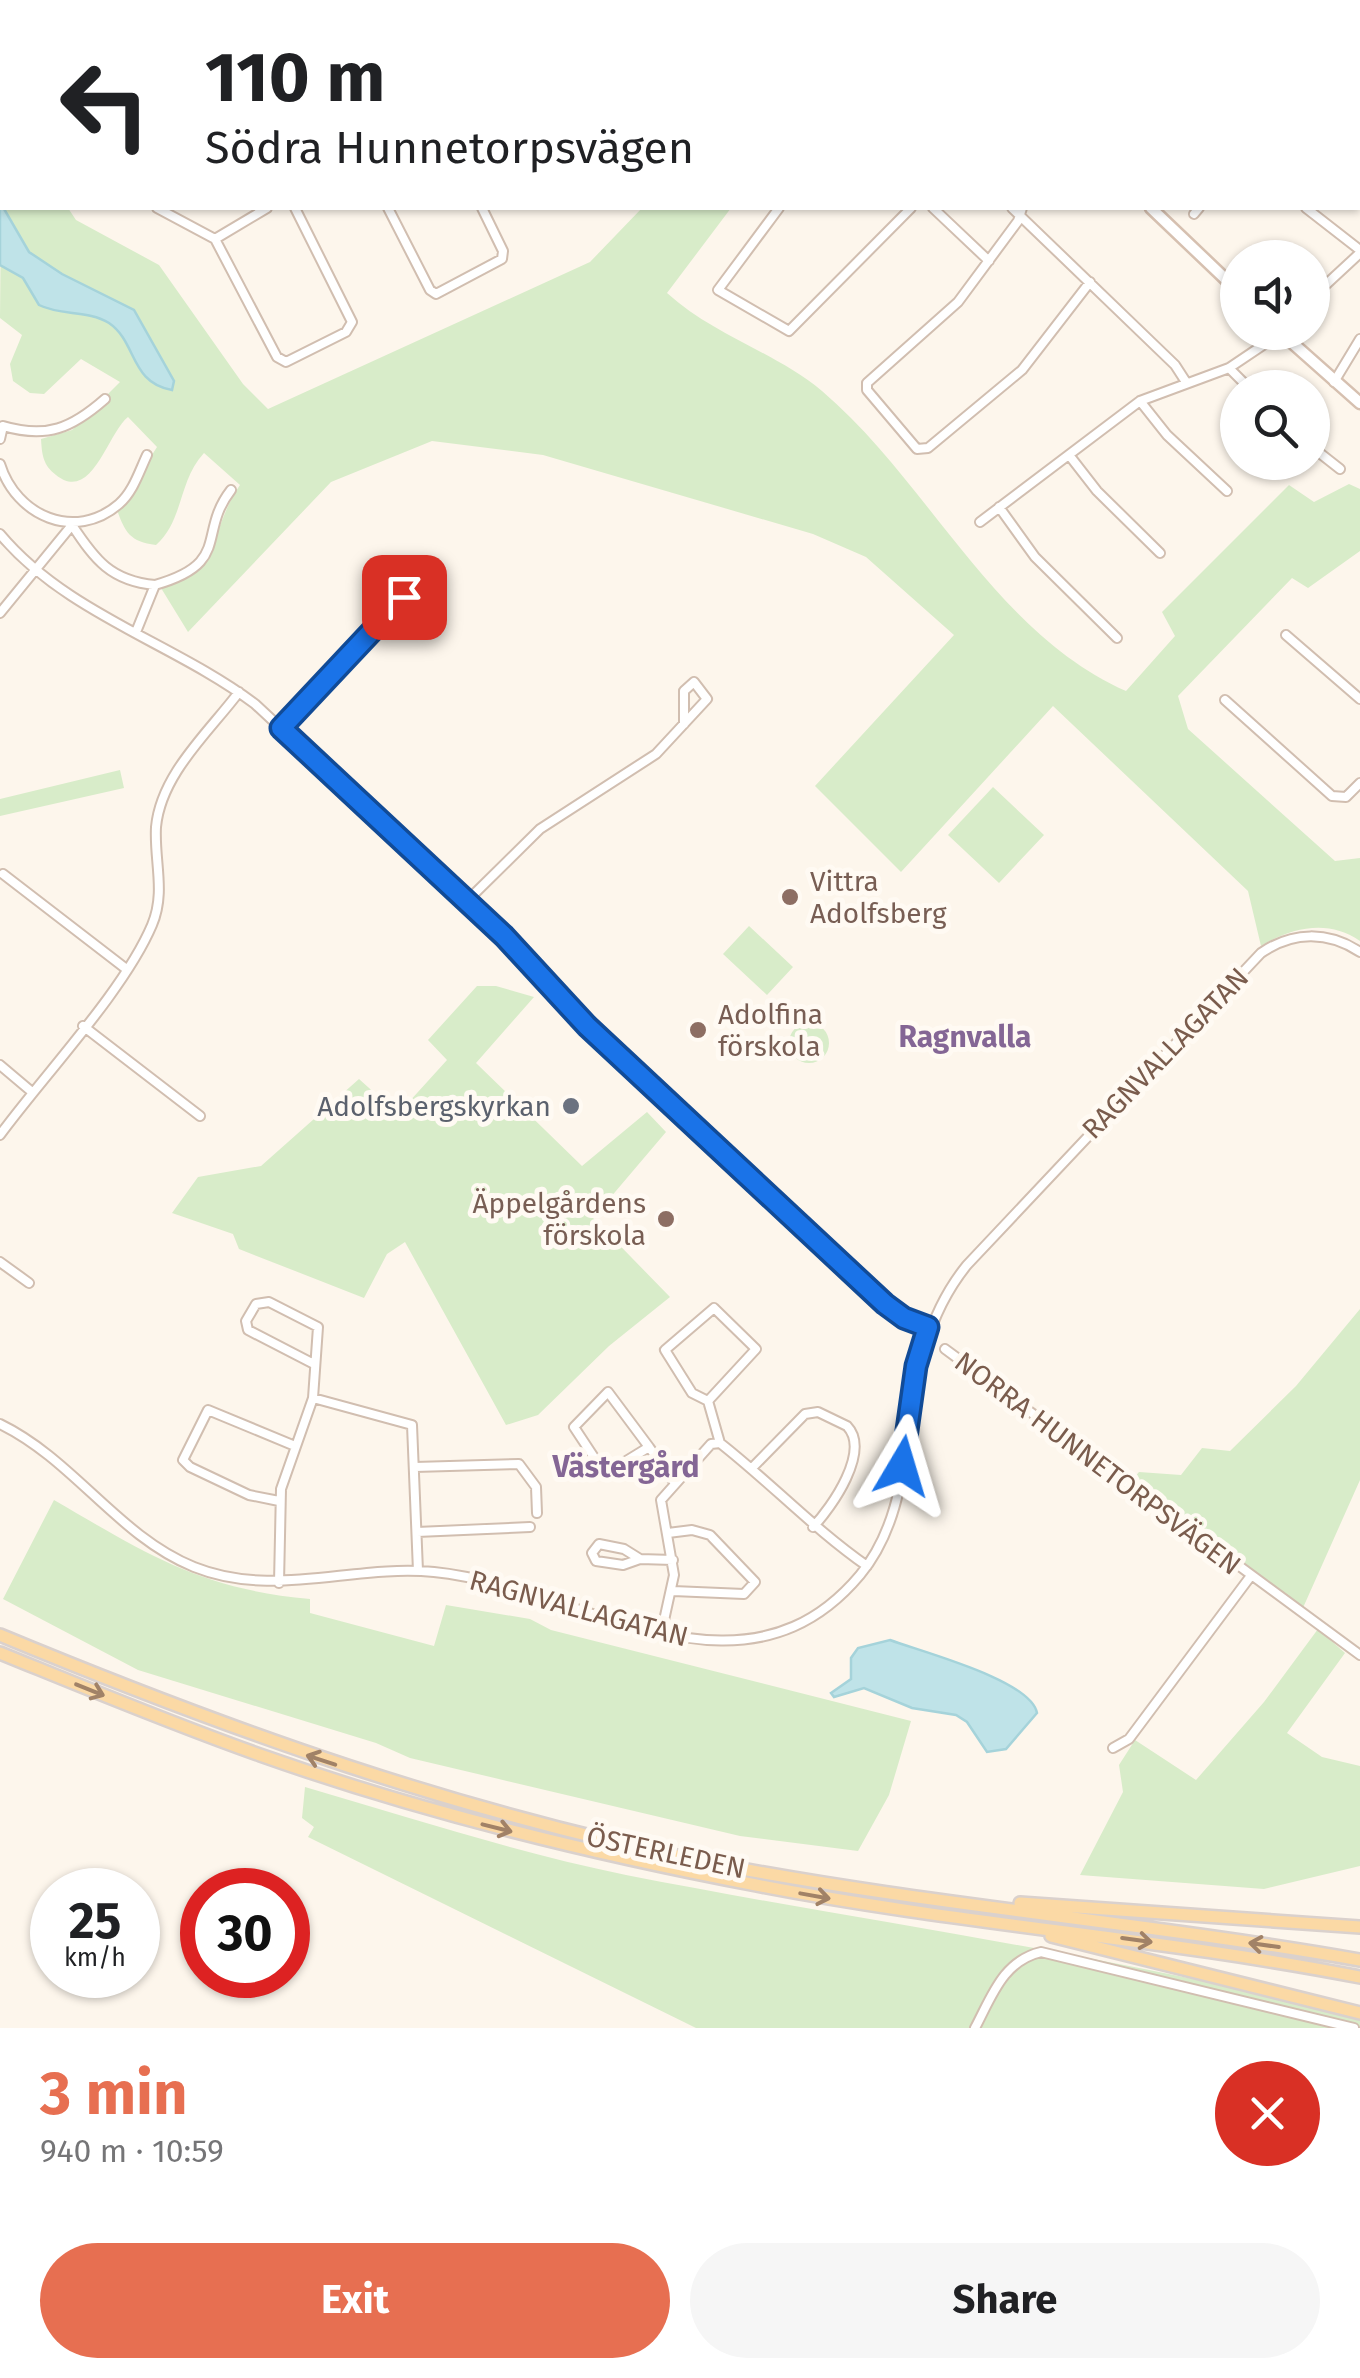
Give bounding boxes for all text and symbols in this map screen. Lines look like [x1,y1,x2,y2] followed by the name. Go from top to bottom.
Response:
[205,36,385,120] text: 110 m
[40,40,170,170] icon: left
[205,121,694,175] text: Södra Hunnetorpsvägen
[1220,240,1330,480] map controls
[1220,240,1330,350] button: sound
[1220,370,1330,480] button: search
[362,555,447,640] pin
[377,570,432,625] icon: arrive
[810,865,947,930] place label: Vittra Adolfsberg
[779,886,801,908] marker: Vittra Adolfsberg
[1075,961,1255,1146] street label: RAGNVALLAGATAN
[718,998,823,1063] place label: Adolfina förskola
[687,1019,709,1041] marker: Adolfina förskola
[899,1019,1032,1055] district label: Ragnvalla
[317,1090,551,1123] place label: Adolfsbergskyrkan
[560,1095,582,1117] marker: Adolfsbergskyrkan
[473,1187,646,1252] place label: Äppelgårdens förskola
[655,1208,677,1230] marker: Äppelgårdens förskola
[948,1345,1247,1582] street label: NORRA HUNNETORPSVÄGEN
[850,1414,954,1518] position arrow
[551,1449,700,1485] district label: Västergård
[466,1563,692,1654] street label: RAGNVALLAGATAN
[75,1682,105,1700] one-way arrow
[306,1750,338,1768] one-way arrow
[481,1819,512,1838] one-way arrow
[583,1820,748,1885] street label: ÖSTERLEDEN
[180,1868,310,1998] speed limit sign: 30
[798,1887,831,1906] one-way arrow
[69,1891,121,1951] text: 25
[1120,1931,1153,1950] one-way arrow
[1248,1935,1280,1953] one-way arrow
[64,1943,126,1973] text: km/h
[40,2058,188,2130] text: 3 min
[1215,2061,1320,2166] button: close
[40,2132,224,2170] text: 940 m · 10:59
[40,2243,670,2358] button: Exit
[690,2243,1320,2358] button: Share

